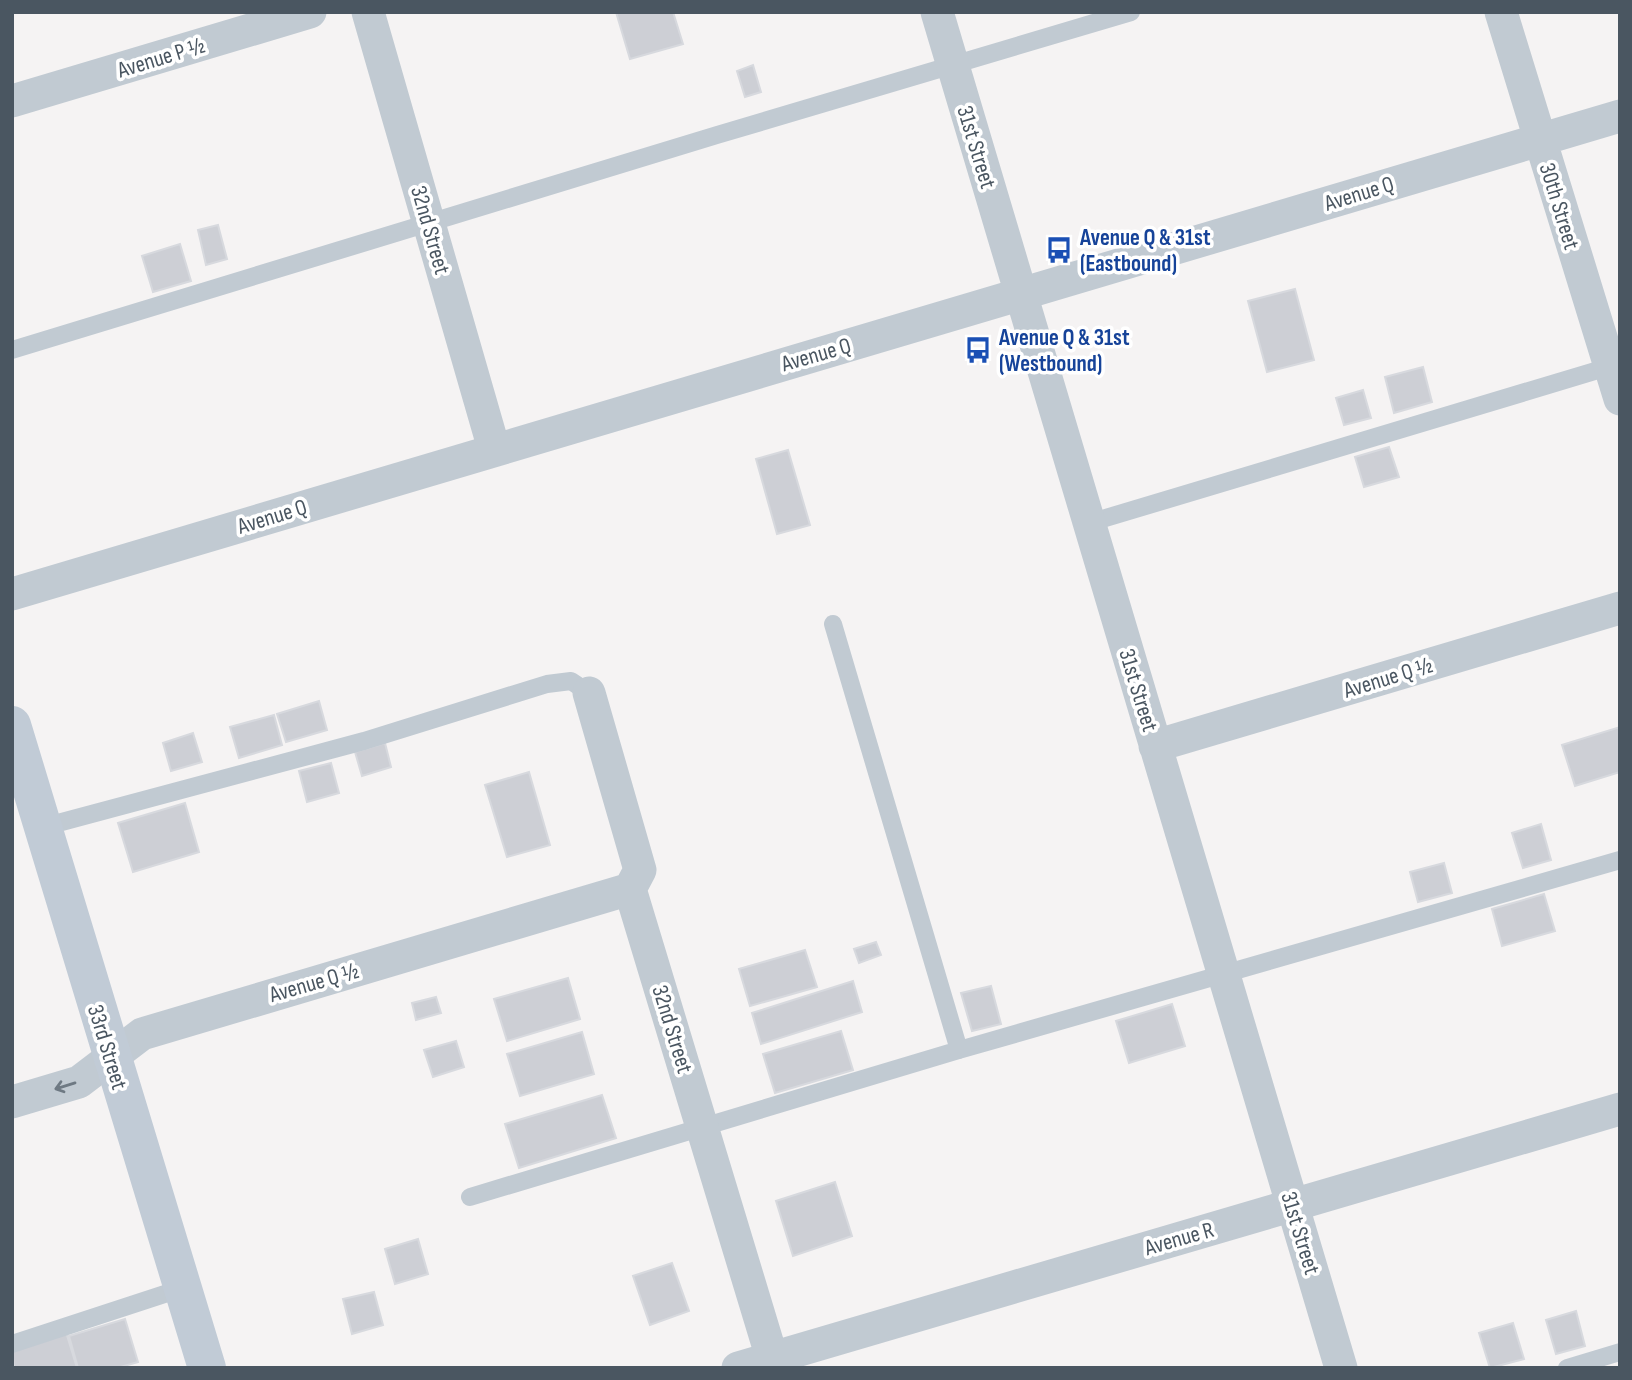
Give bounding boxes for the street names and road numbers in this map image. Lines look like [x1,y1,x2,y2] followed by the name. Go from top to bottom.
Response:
[113,31,209,85] street label: Avenue P ½
[950,102,1002,192] street label: 31st Street
[1533,160,1585,253] street label: 30th Street
[1320,170,1397,218] street label: Avenue Q
[404,183,456,278] street label: 32nd Street
[777,332,854,379] street label: Avenue Q
[233,493,310,541] street label: Avenue Q
[1112,645,1164,735] street label: 31st Street
[1339,651,1436,705] street label: Avenue Q ½
[265,957,362,1009] street label: Avenue Q ½
[645,982,699,1077] street label: 32nd Street
[81,1001,133,1093] street label: 33rd Street
[1274,1188,1326,1278] street label: 31st Street
[1141,1216,1217,1262] street label: Avenue R

